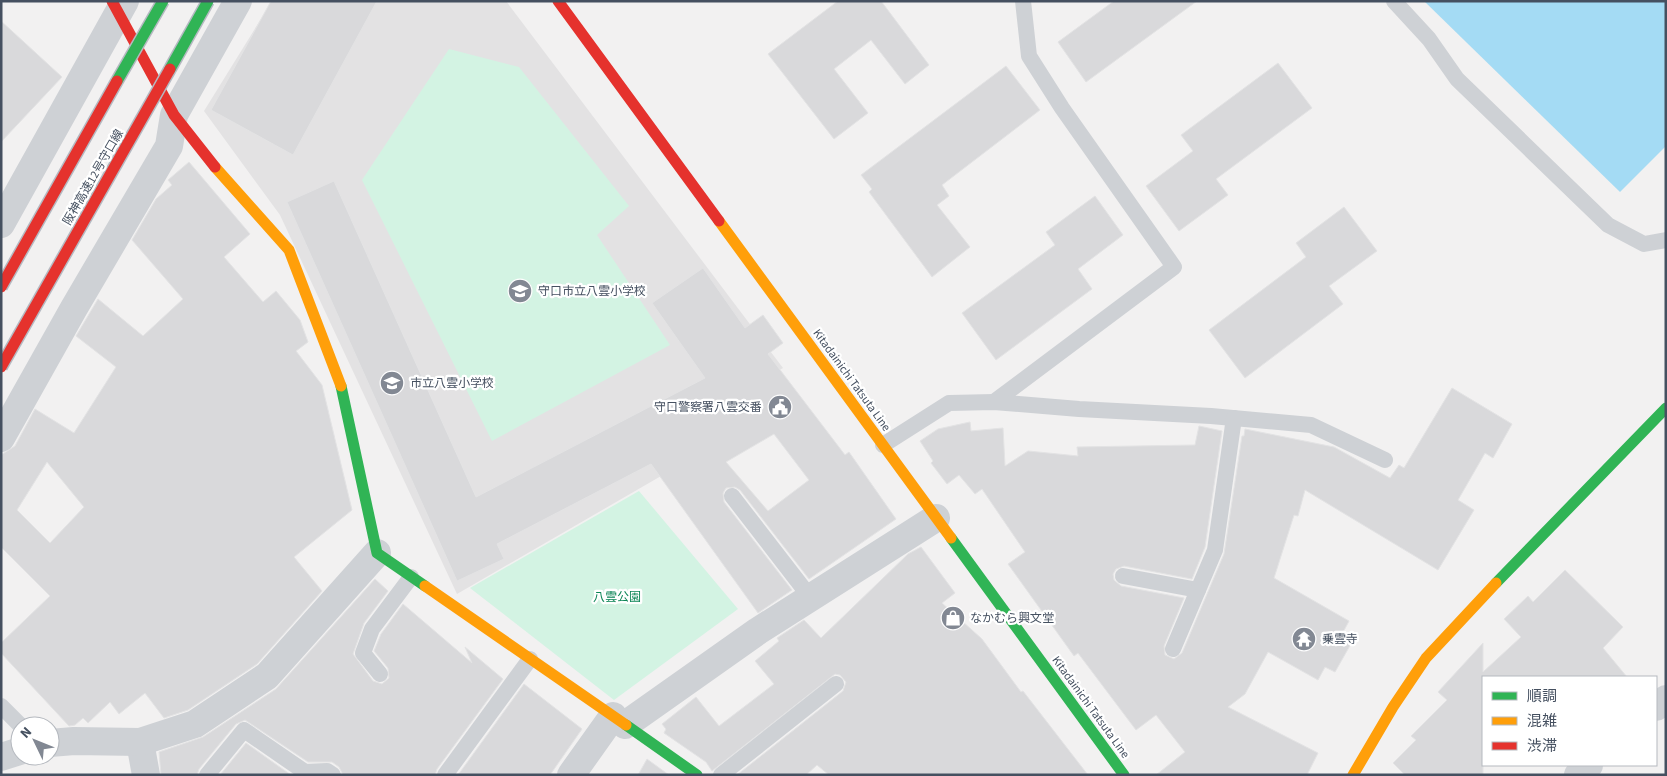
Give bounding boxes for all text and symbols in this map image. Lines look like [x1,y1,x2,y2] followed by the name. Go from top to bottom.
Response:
[59,126,128,228] street label: 阪神高速12号守口線
[507,278,533,304] school or university icon: 守口市立八雲小学校
[538,283,646,300] place label: 守口市立八雲小学校
[809,326,895,435] street label: Kitadainichi Tatsuta Line
[379,370,405,396] school or university icon: 市立八雲小学校
[410,375,494,392] place label: 市立八雲小学校
[767,394,793,420] public building icon: 守口警察署八雲交番
[654,399,762,416] place label: 守口警察署八雲交番
[593,589,641,606] park label: 八雲公園
[940,605,966,631] shop icon: なかむら興文堂
[970,610,1054,627] place label: なかむら興文堂
[1291,626,1317,652] temple icon: 乗雲寺
[1322,631,1358,648] place label: 乗雲寺
[1048,653,1134,762] street label: Kitadainichi Tatsuta Line
[1482,676,1657,766] legend
[1527,686,1557,707] text: 順調
[1527,711,1557,732] text: 混雑
[10,716,60,766] north arrow
[16,723,37,743] text: N
[1527,736,1557,757] text: 渋滞

